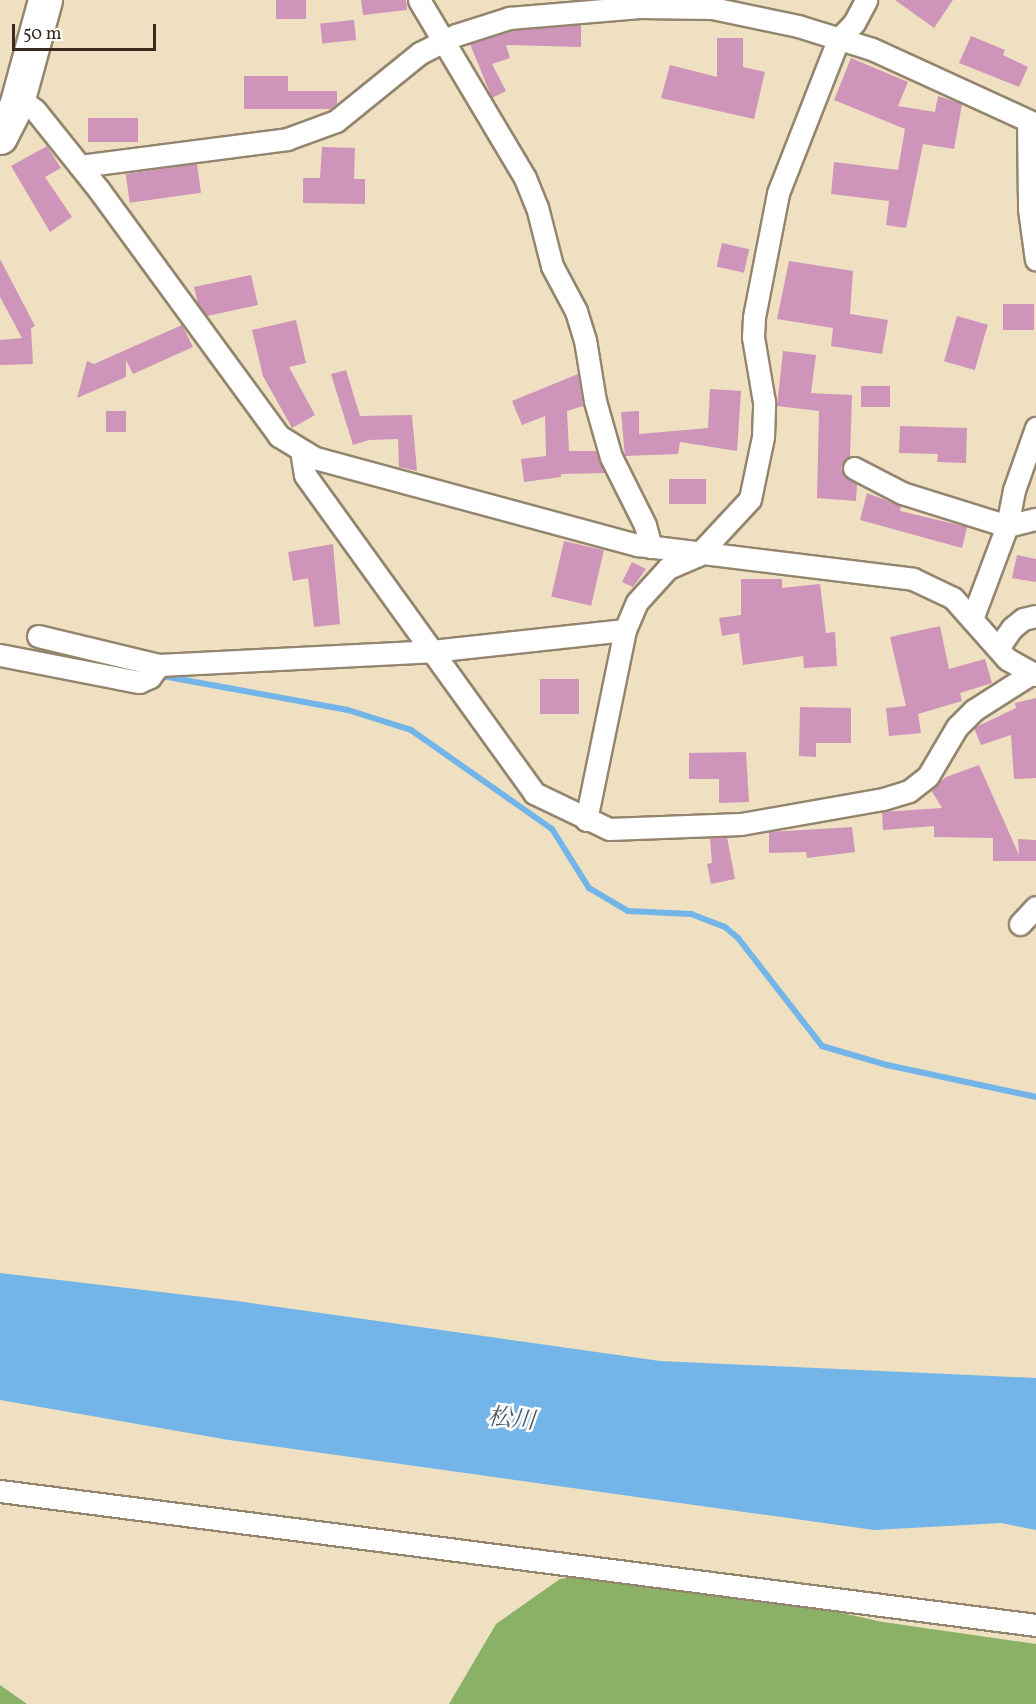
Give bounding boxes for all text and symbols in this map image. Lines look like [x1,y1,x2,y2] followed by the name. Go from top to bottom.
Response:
[15,12,159,50] scale bar
[23,22,62,47] text: 50 m
[486,1405,536,1437] water label: 松川

